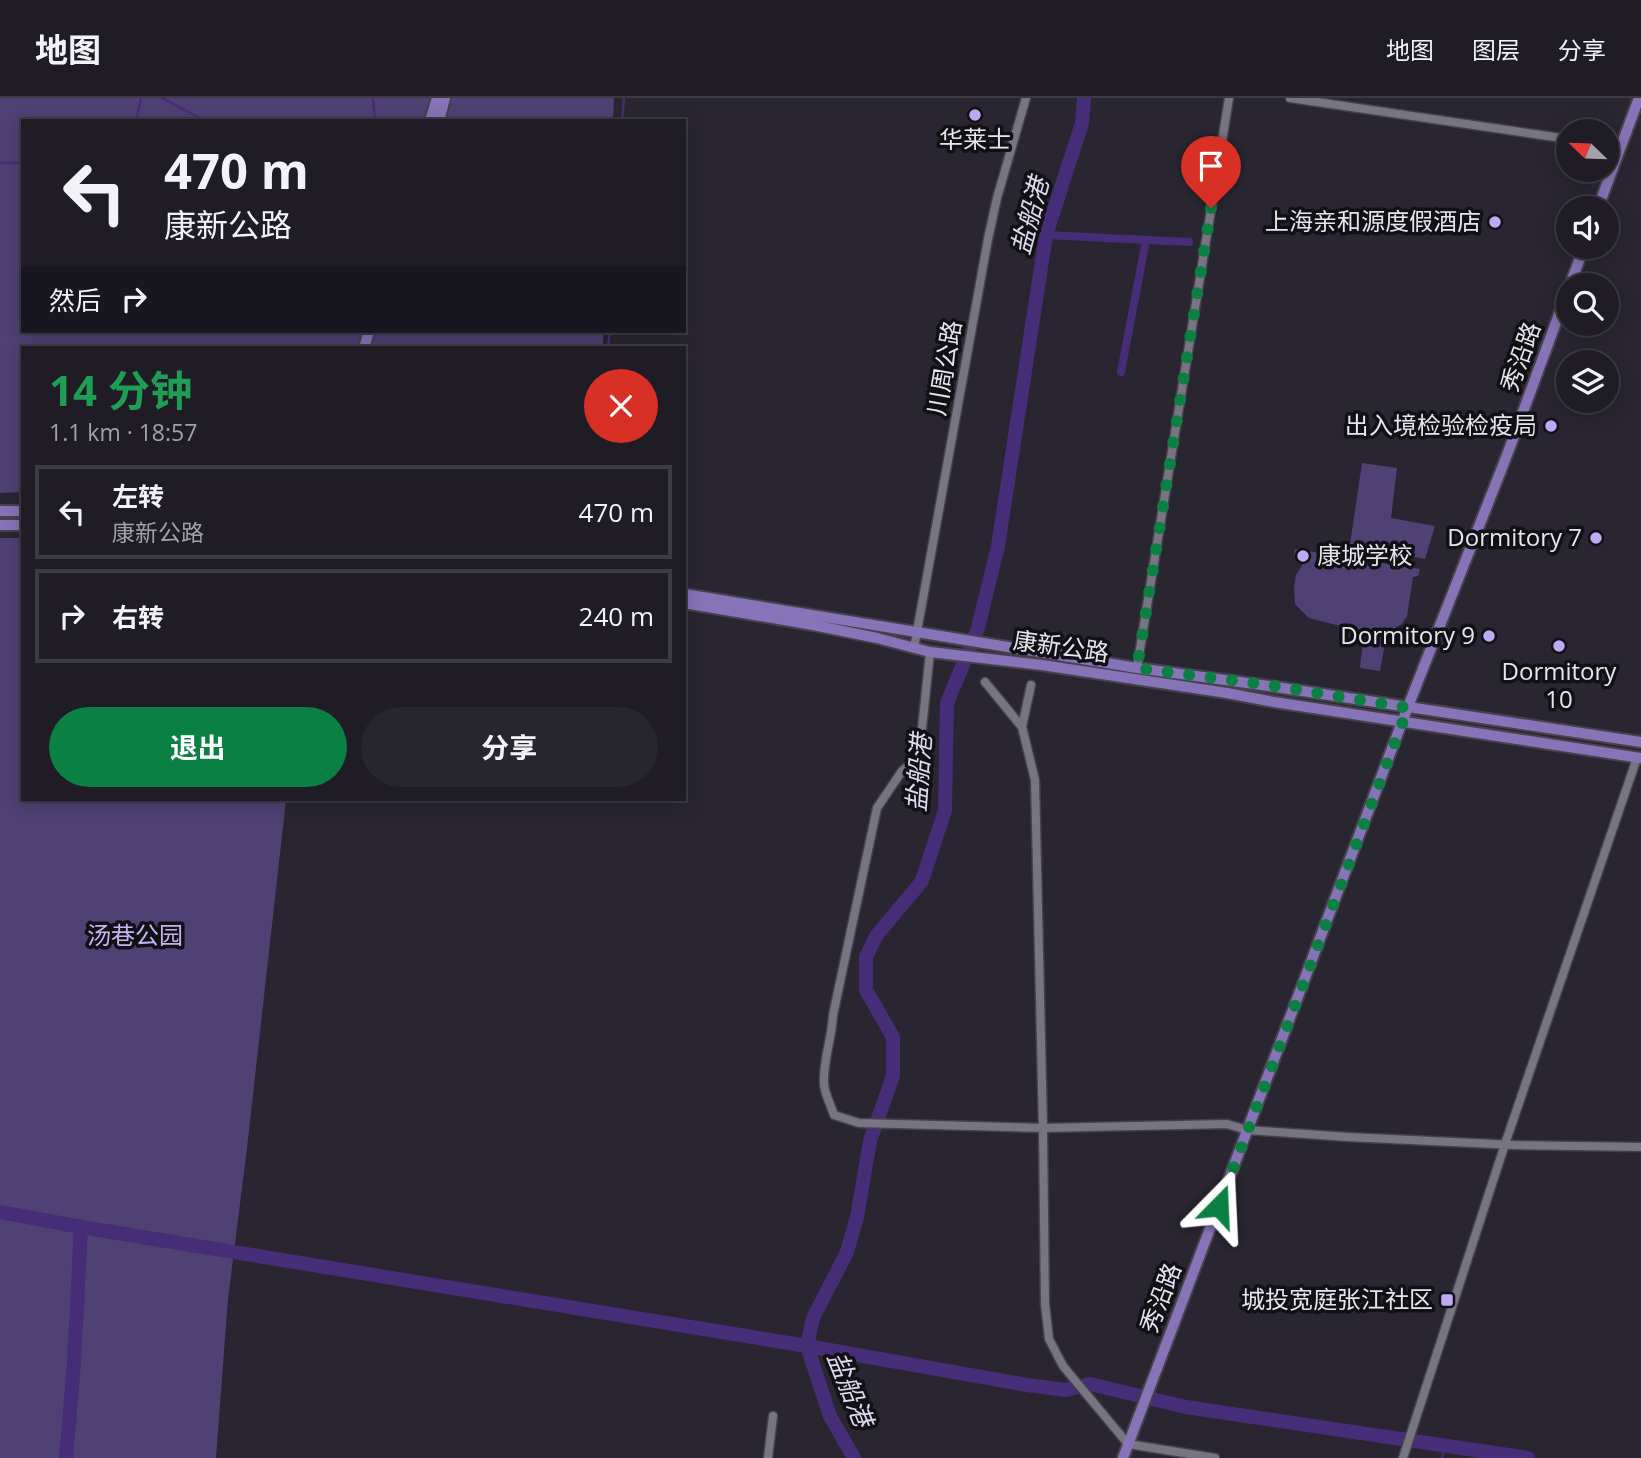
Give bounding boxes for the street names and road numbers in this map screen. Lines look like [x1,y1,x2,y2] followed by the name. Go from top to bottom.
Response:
[1492,317,1547,396] street label: 秀沿路
[919,318,968,418] street label: 川周公路
[1011,622,1111,669] street label: 康新公路
[1131,1258,1188,1337] street label: 秀沿路

